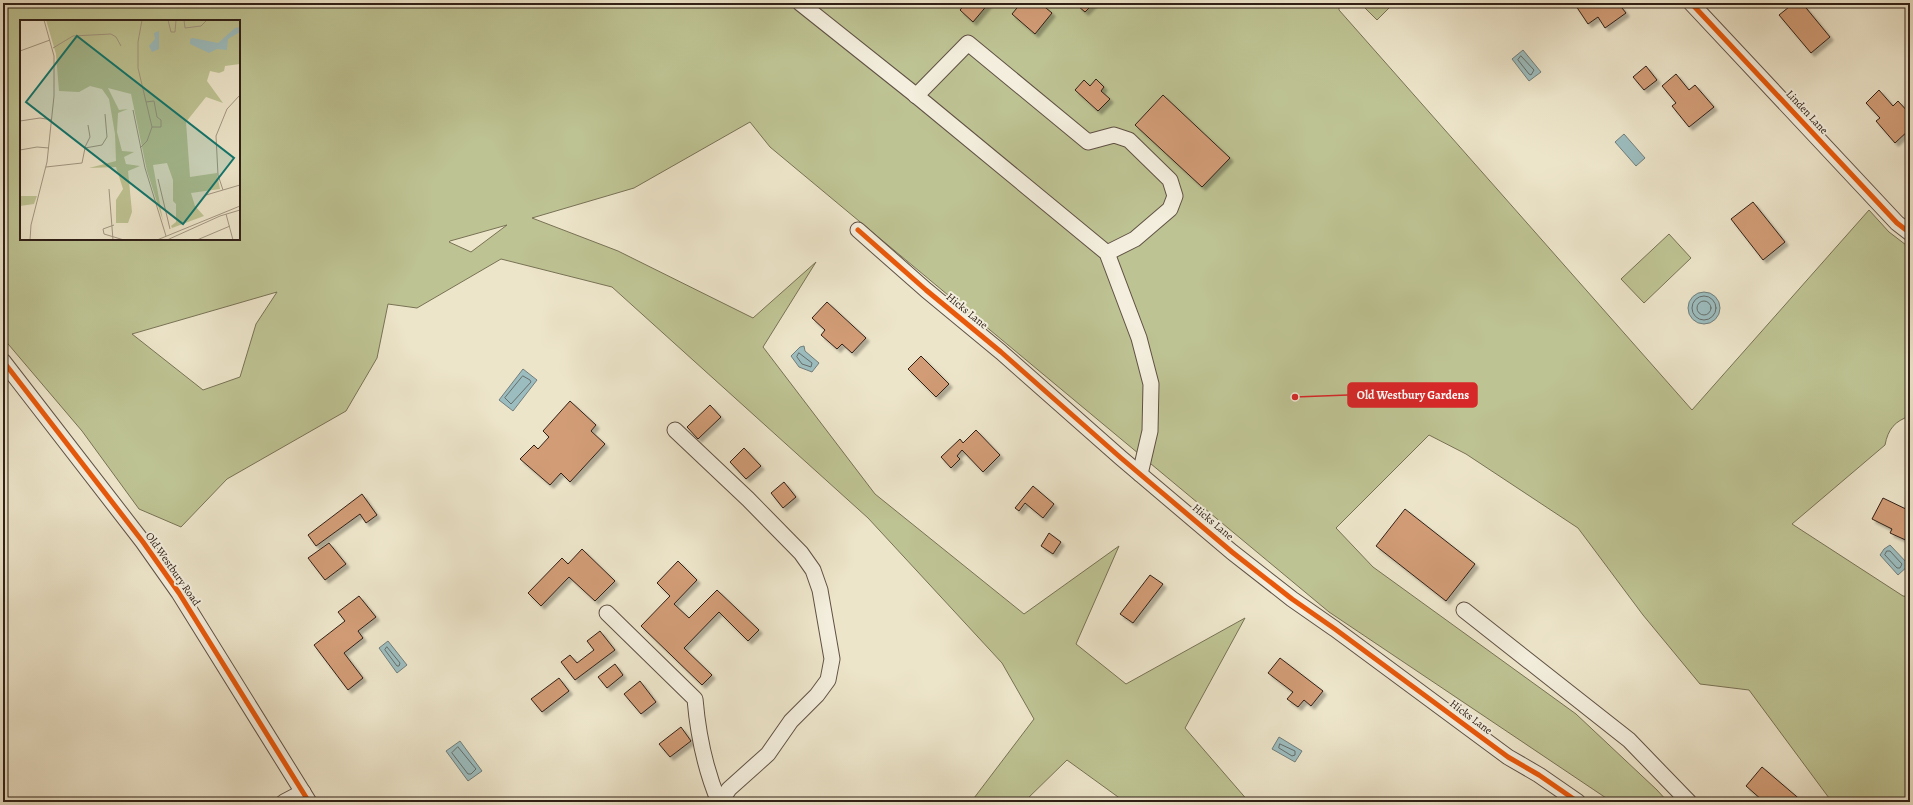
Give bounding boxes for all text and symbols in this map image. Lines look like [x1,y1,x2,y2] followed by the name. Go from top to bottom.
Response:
[20,20,240,240] inset map
[1783,87,1831,137] street label: Linden Lane
[943,290,991,333] street label: Hicks Lane
[1348,383,1477,407] callout: Old Westbury Gardens
[1357,387,1469,403] text: Old Westbury Gardens
[1189,500,1237,544] street label: Hicks Lane
[142,529,204,609] street label: Old Westbury Road
[1447,696,1495,738] street label: Hicks Lane

